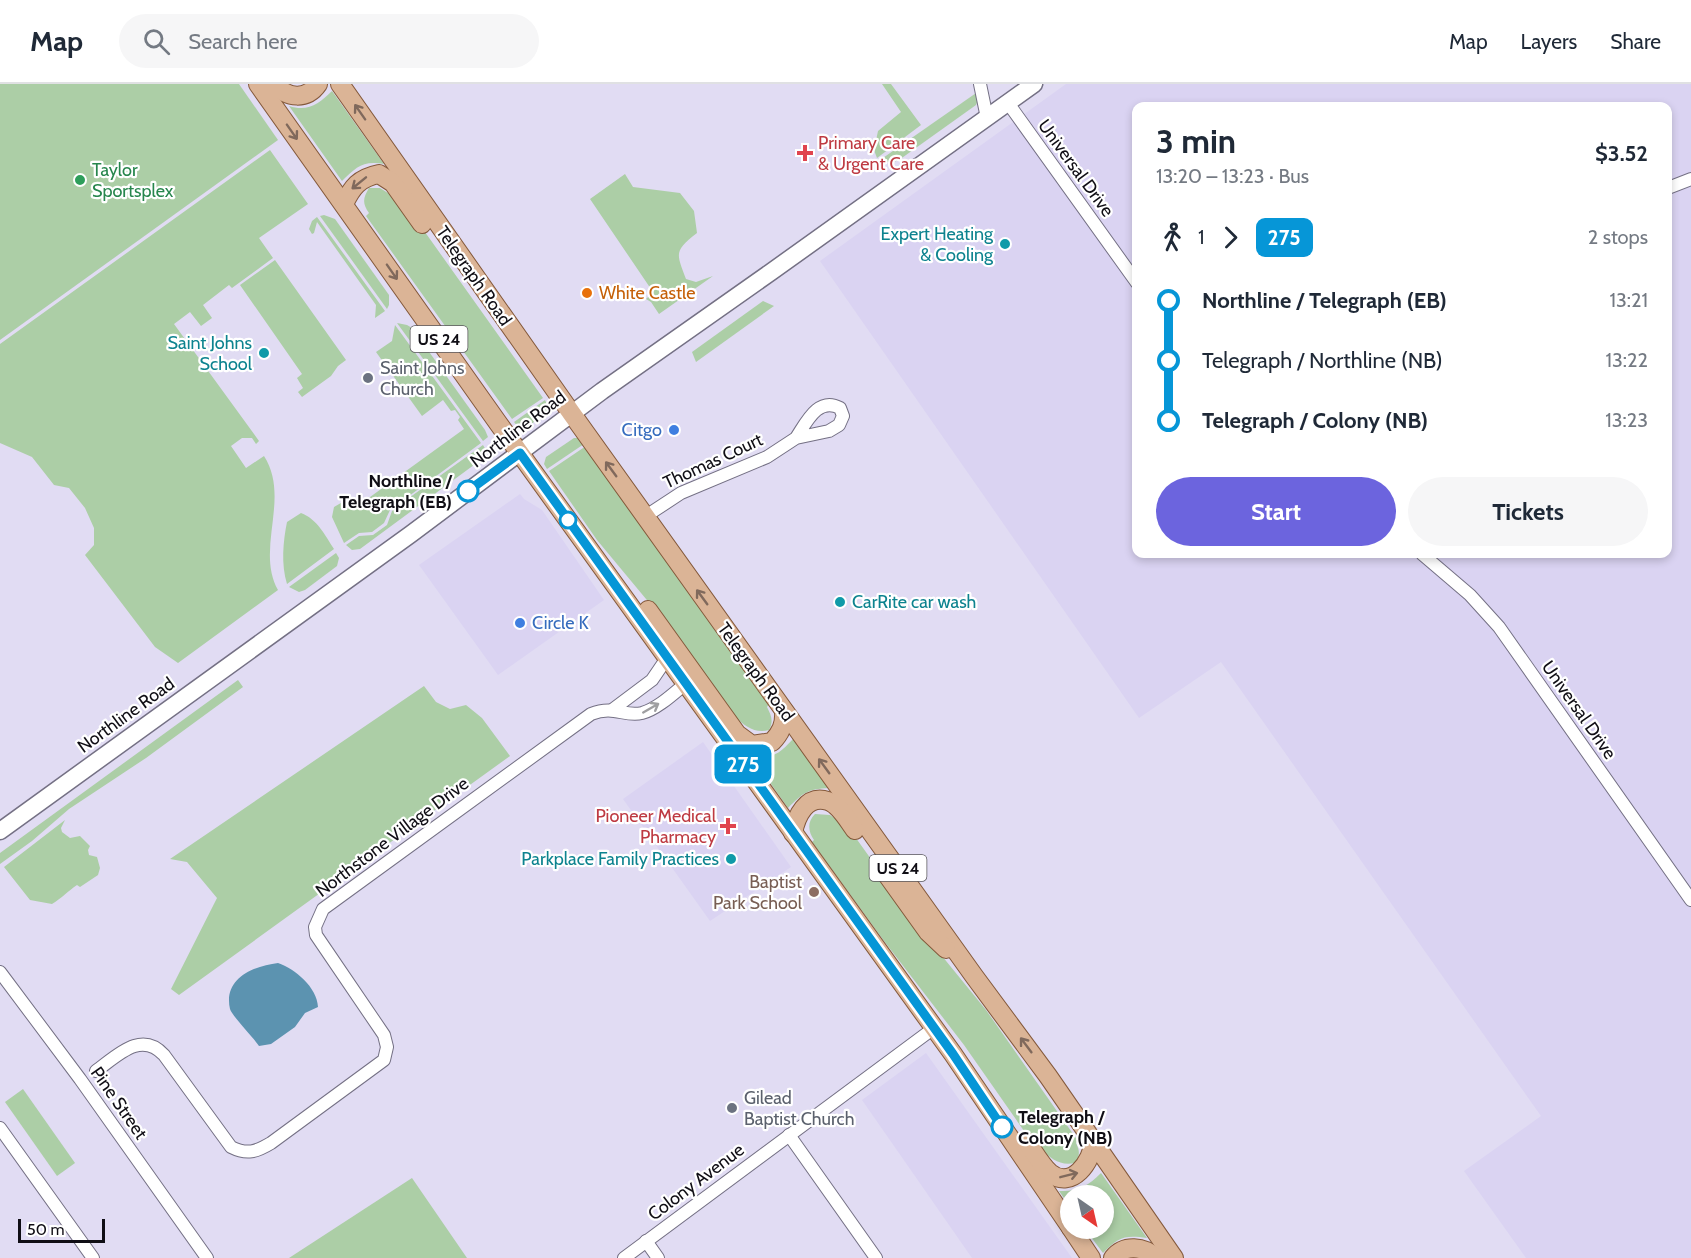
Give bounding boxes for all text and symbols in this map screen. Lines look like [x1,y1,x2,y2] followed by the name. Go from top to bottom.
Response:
[119,14,539,68] search box
[30,24,83,58] text: Map
[140,25,173,58] icon: search
[188,28,297,55] text: Search here
[1449,29,1488,54] text: Map
[1521,29,1577,54] text: Layers
[1610,29,1661,54] text: Share
[354,104,366,121] one-way arrow
[1033,115,1119,221] street label: Universal Drive
[1156,121,1236,161] text: 3 min
[286,123,298,139] one-way arrow
[818,132,924,175] place label: Primary Care & Urgent Care
[1595,140,1648,167] text: $3.52
[796,144,814,162] marker: Primary Care & Urgent Care
[92,159,174,202] place label: Taylor Sportsplex
[1156,164,1309,188] text: 13:20 – 13:23 · Bus
[73,173,87,187] marker: Taylor Sportsplex
[351,177,367,190] one-way arrow
[1156,221,1189,254] icon: walk
[1214,221,1247,254] icon: forward
[431,222,517,330] street label: Telegraph Road
[880,223,994,266] place label: Expert Heating & Cooling
[1198,225,1205,249] text: 1
[1268,225,1301,250] text: 275
[1588,225,1648,249] text: 2 stops
[998,237,1012,251] marker: Expert Heating & Cooling
[386,264,398,280] one-way arrow
[599,282,695,304] place label: White Castle
[580,286,594,300] marker: White Castle
[1202,287,1447,314] text: Northline / Telegraph (EB)
[1610,288,1648,312] text: 13:21
[410,326,468,352] road number: US 24
[167,332,253,375] place label: Saint Johns School
[257,346,271,360] marker: Saint Johns School
[1202,347,1443,374] text: Telegraph / Northline (NB)
[1606,348,1648,372] text: 13:22
[380,357,465,400] place label: Saint Johns Church
[361,371,375,385] marker: Saint Johns Church
[466,386,570,472] street label: Northline Road
[1202,407,1428,434] text: Telegraph / Colony (NB)
[1605,408,1648,432] text: 13:23
[622,419,662,441] place label: Citgo
[667,423,681,437] marker: Citgo
[660,428,766,494] street label: Thomas Court
[605,462,618,478] one-way arrow
[339,470,453,513] place label: Northline / Telegraph (EB)
[1156,477,1396,546] button: Start
[1408,477,1648,546] button: Tickets
[457,480,479,502] marker: Northline / Telegraph (EB)
[559,511,577,529] unlabelled marker
[696,589,708,605] one-way arrow
[852,591,976,613] place label: CarRite car wash
[833,595,847,609] marker: CarRite car wash
[532,612,590,634] place label: Circle K
[513,616,527,630] marker: Circle K
[713,618,799,726] street label: Telegraph Road
[1537,657,1621,763] street label: Universal Drive
[73,673,179,757] street label: Northline Road
[642,701,659,713] one-way arrow
[708,744,777,784] line badge: 275
[726,752,760,777] text: 275
[818,758,830,774] one-way arrow
[311,772,473,902] street label: Northstone Village Drive
[595,805,717,848] place label: Pioneer Medical Pharmacy
[721,819,735,833] marker: Pioneer Medical Pharmacy
[521,848,719,870] place label: Parkplace Family Practices
[724,852,738,866] marker: Parkplace Family Practices
[870,855,926,881] road number: US 24
[713,871,803,914] place label: Baptist Park School
[807,885,821,899] marker: Baptist Park School
[1019,1038,1032,1054] one-way arrow
[86,1062,152,1144] street label: Pine Street
[744,1087,854,1130] place label: Gilead Baptist Church
[725,1101,739,1115] marker: Gilead Baptist Church
[1018,1106,1113,1149] place label: Telegraph / Colony (NB)
[991,1116,1013,1138] marker: Telegraph / Colony (NB)
[644,1139,748,1225] street label: Colony Avenue
[1059,1169,1078,1181] one-way arrow
[1060,1185,1114,1239] north arrow
[1060,1185,1114,1239] map controls
[18,1216,105,1244] scale bar
[27,1220,64,1239] text: 50 m

